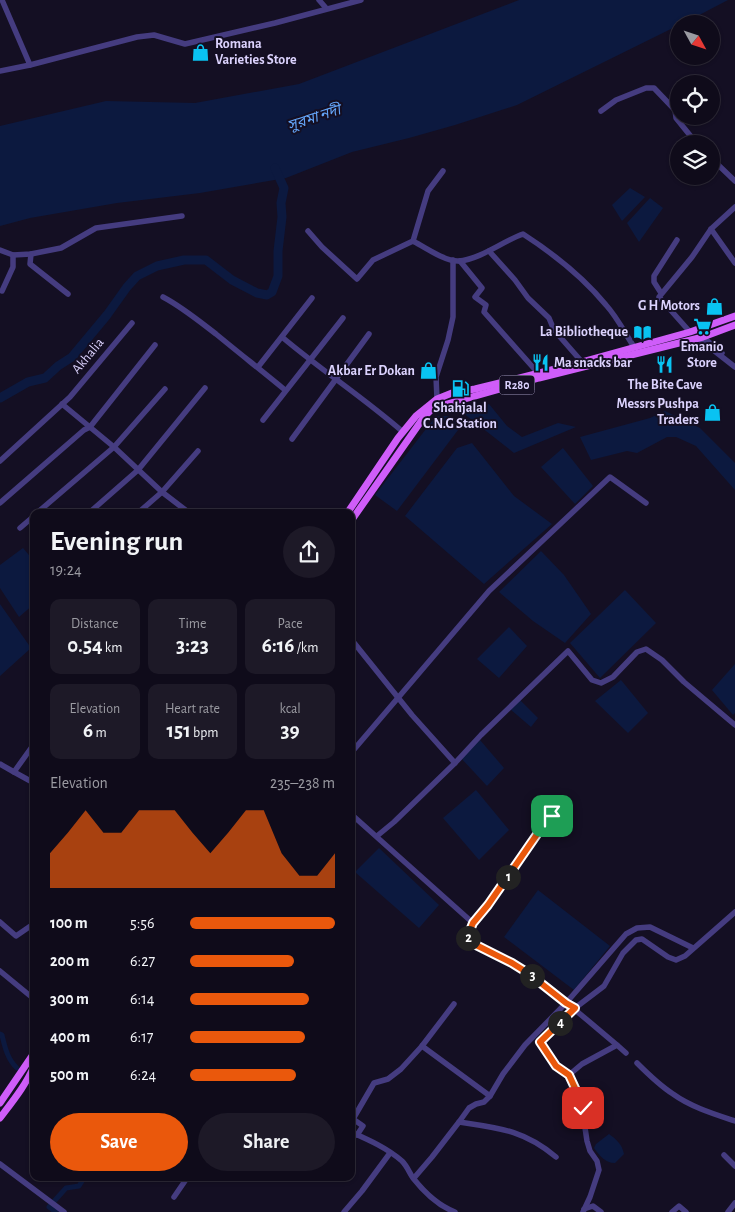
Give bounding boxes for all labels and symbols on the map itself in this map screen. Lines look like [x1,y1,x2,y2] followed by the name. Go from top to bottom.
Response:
[670,15,720,65] north arrow
[215,37,297,67] place label: Romana Varieties Store
[191,42,211,62] shop icon: Romana Varieties Store
[285,100,346,135] water label: সুরমা নদী
[704,296,724,316] shop icon: G H Motors
[638,299,700,313] place label: G H Motors
[692,317,712,337] supermarket icon: Emanio Store
[632,322,652,342] library icon: La Bibliotheque
[540,325,628,339] place label: La Bibliotheque
[69,335,107,376] street label: Akhalia
[681,340,724,370] place label: Emanio Store
[530,353,550,373] restaurant icon: Ma snacks bar
[655,355,675,375] restaurant icon: The Bite Cave
[554,356,632,370] place label: Ma snacks bar
[419,361,439,381] shop icon: Akbar Er Dokan
[328,364,415,378] place label: Akbar Er Dokan
[500,376,534,394] road number: R280
[450,378,470,398] fuel station icon: Shahjalal C.N.G Station
[628,378,703,392] place label: The Bite Cave
[617,397,699,427] place label: Messrs Pushpa Traders
[423,401,497,431] place label: Shahjalal C.N.G Station
[703,402,723,422] shop icon: Messrs Pushpa Traders
[531,795,573,837] pin
[496,864,520,890] pin: 1
[456,926,480,950] pin: 2
[520,964,544,988] pin: 3
[548,1010,572,1036] pin: 4
[562,1087,604,1129] pin

